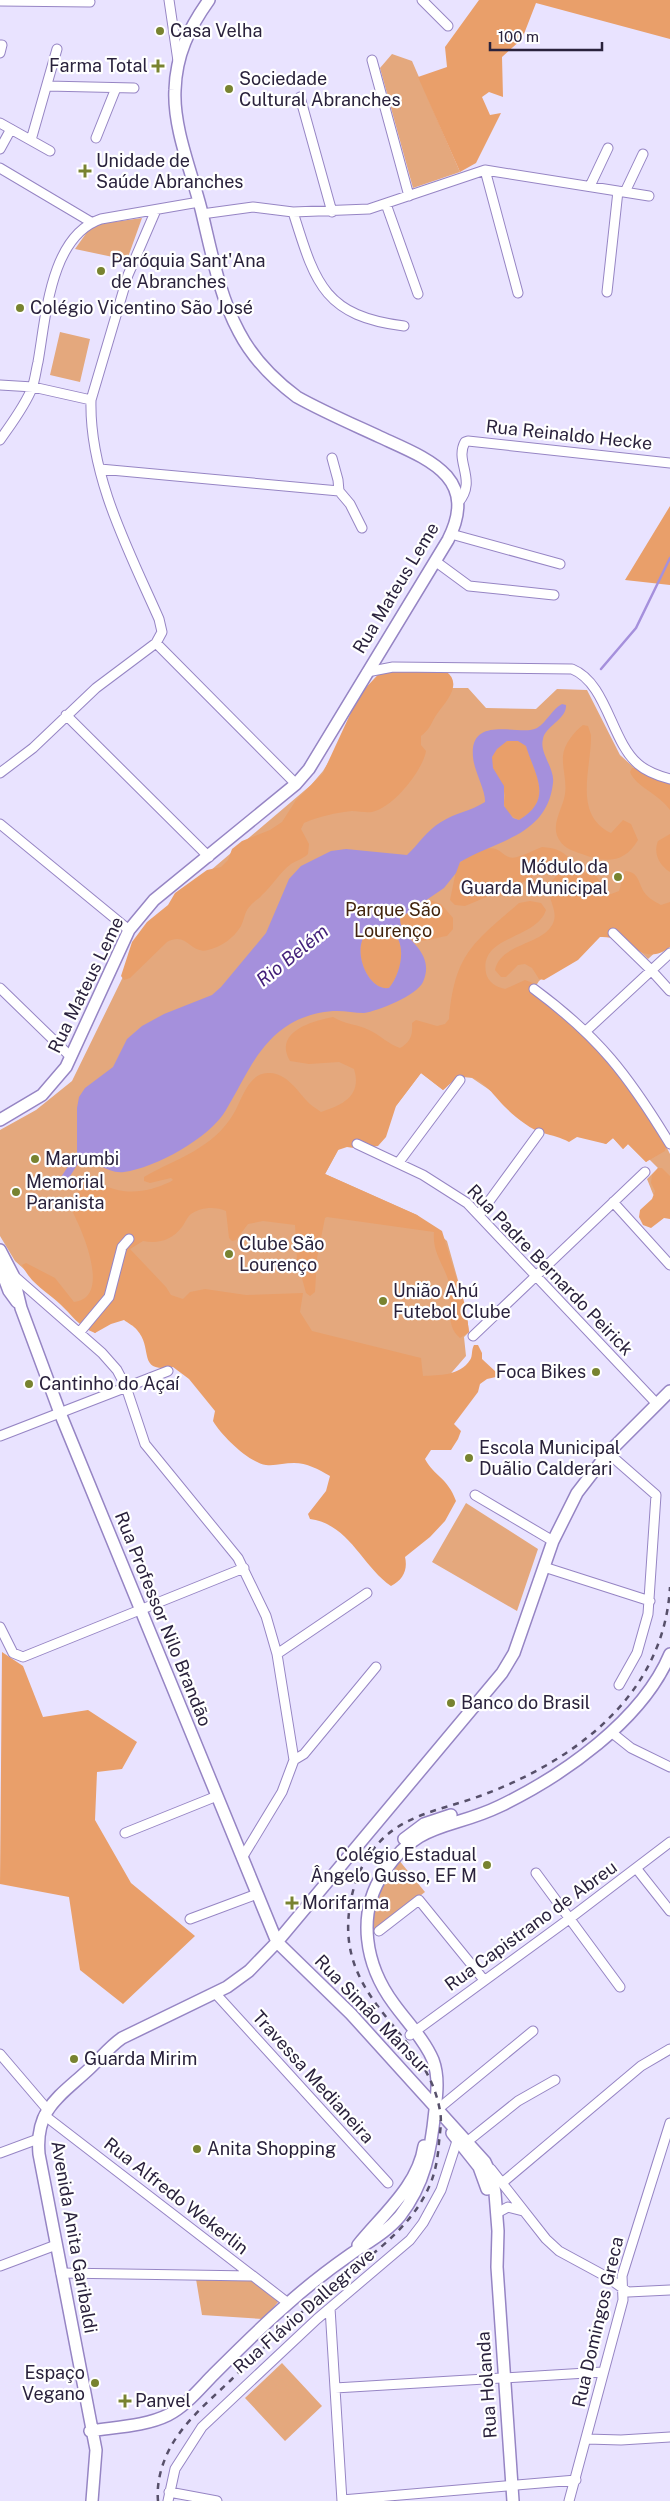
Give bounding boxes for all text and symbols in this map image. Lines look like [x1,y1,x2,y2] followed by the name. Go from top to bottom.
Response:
[170,20,262,41] place label: Casa Velha
[490,20,602,52] scale bar
[154,25,166,37] marker: Casa Velha
[498,28,539,45] text: 100 m
[49,55,148,76] place label: Farma Total
[152,60,164,72] marker: Farma Total
[239,68,401,110] place label: Sociedade Cultural Abranches
[223,83,235,95] marker: Sociedade Cultural Abranches
[96,150,243,192] place label: Unidade de Saúde Abranches
[78,164,92,178] marker: Unidade de Saúde Abranches
[111,250,266,292] place label: Paróquia Sant'Ana de Abranches
[95,265,107,277] marker: Paróquia Sant'Ana de Abranches
[30,297,253,318] place label: Colégio Vicentino São José
[14,302,26,314] marker: Colégio Vicentino São José
[485,415,653,454] street label: Rua Reinaldo Hecke
[348,518,443,657] street label: Rua Mateus Leme
[461,856,608,898] place label: Módulo da Guarda Municipal
[612,871,624,883] marker: Módulo da Guarda Municipal
[345,899,441,941] park label: Parque São Lourenço
[43,913,128,1056] street label: Rua Mateus Leme
[252,919,332,991] water label: Rio Belém
[45,1148,119,1169] place label: Marumbi
[29,1153,41,1165] marker: Marumbi
[26,1171,105,1213] place label: Memorial Paranista
[463,1180,638,1359] street label: Rua Padre Bernardo Peirick
[10,1186,22,1198] marker: Memorial Paranista
[239,1233,324,1275] place label: Clube São Lourenço
[223,1248,235,1260] marker: Clube São Lourenço
[393,1280,511,1322] place label: União Ahú Futebol Clube
[377,1295,389,1307] marker: União Ahú Futebol Clube
[496,1361,586,1382] place label: Foca Bikes
[590,1366,602,1378] marker: Foca Bikes
[39,1373,180,1394] place label: Cantinho do Açaí
[23,1378,35,1390] marker: Cantinho do Açaí
[479,1437,620,1479] place label: Escola Municipal Duãlio Calderari
[463,1452,475,1464] marker: Escola Municipal Duãlio Calderari
[111,1508,216,1729] street label: Rua Professor Nilo Brandão
[461,1692,590,1713] place label: Banco do Brasil
[445,1697,457,1709] marker: Banco do Brasil
[310,1844,477,1886] place label: Colégio Estadual Ângelo Gusso, EF M
[441,1856,621,1995] street label: Rua Capistrano de Abreu
[481,1859,493,1871] marker: Colégio Estadual Ângelo Gusso, EF M
[302,1892,389,1913] place label: Morifarma
[286,1897,298,1909] marker: Morifarma
[311,1950,434,2077] street label: Rua Simão Mansur
[248,2006,378,2147] street label: Travessa Medianeira
[84,2048,197,2069] place label: Guarda Mirim
[68,2053,80,2065] marker: Guarda Mirim
[100,2133,253,2258] street label: Rua Alfredo Wekerlin
[207,2138,336,2159] place label: Anita Shopping
[47,2139,102,2335] street label: Avenida Anita Garibaldi
[191,2143,203,2155] marker: Anita Shopping
[568,2235,627,2409] street label: Rua Domingos Greca
[229,2244,378,2378] street label: Rua Flávio Dallegrave
[472,2331,501,2439] street label: Rua Holanda
[22,2362,85,2404] place label: Espaço Vegano
[89,2377,101,2389] marker: Espaço Vegano
[135,2390,191,2411] place label: Panvel
[119,2395,131,2407] marker: Panvel

